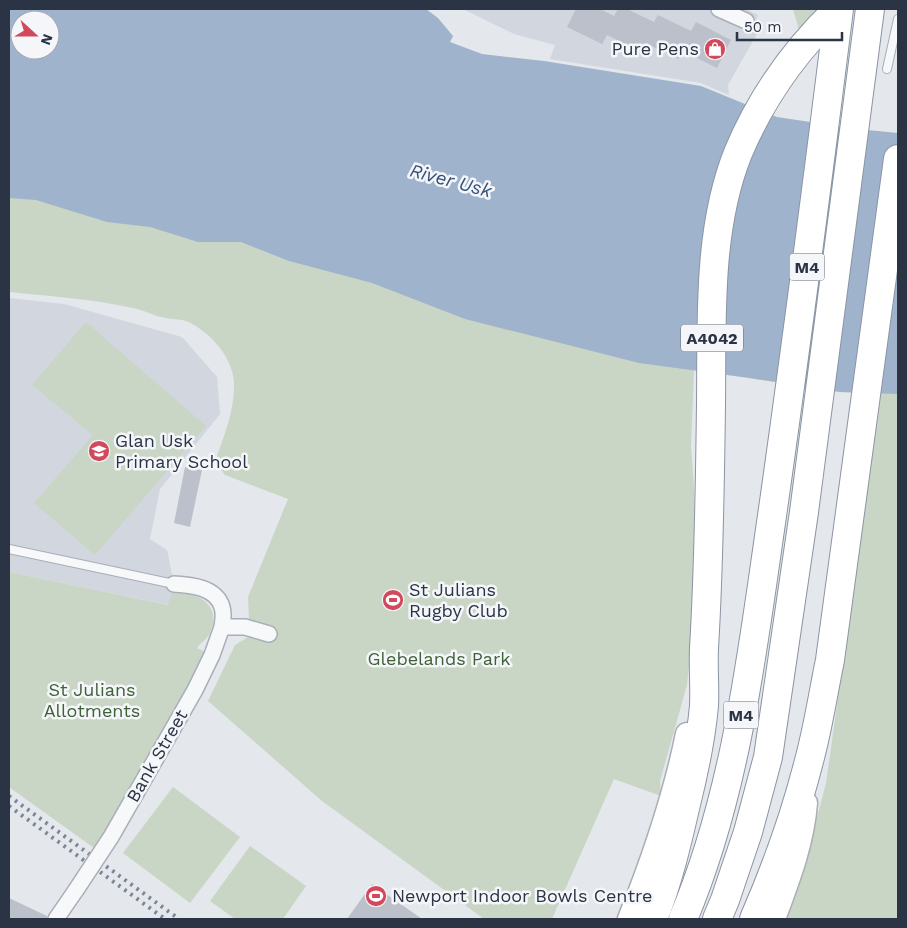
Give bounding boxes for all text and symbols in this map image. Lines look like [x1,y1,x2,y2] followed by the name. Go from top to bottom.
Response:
[10,10,60,60] north arrow
[737,10,842,42] scale bar
[744,18,781,36] text: 50 m
[38,32,56,47] text: N
[703,37,727,61] shop icon: Pure Pens
[612,38,699,59] place label: Pure Pens
[407,159,495,203] water label: River Usk
[790,253,824,280] road number: M4
[681,324,743,352] road number: A4042
[115,430,248,472] place label: Glan Usk Primary School
[87,439,111,463] school or university icon: Glan Usk Primary School
[409,579,508,621] place label: St Julians Rugby Club
[381,588,405,612] sports icon: St Julians Rugby Club
[367,648,511,669] park label: Glebelands Park
[44,679,140,721] park label: St Julians Allotments
[724,702,758,728] road number: M4
[122,705,192,806] street label: Bank Street
[364,884,388,908] sports icon: Newport Indoor Bowls Centre
[392,885,652,906] place label: Newport Indoor Bowls Centre

